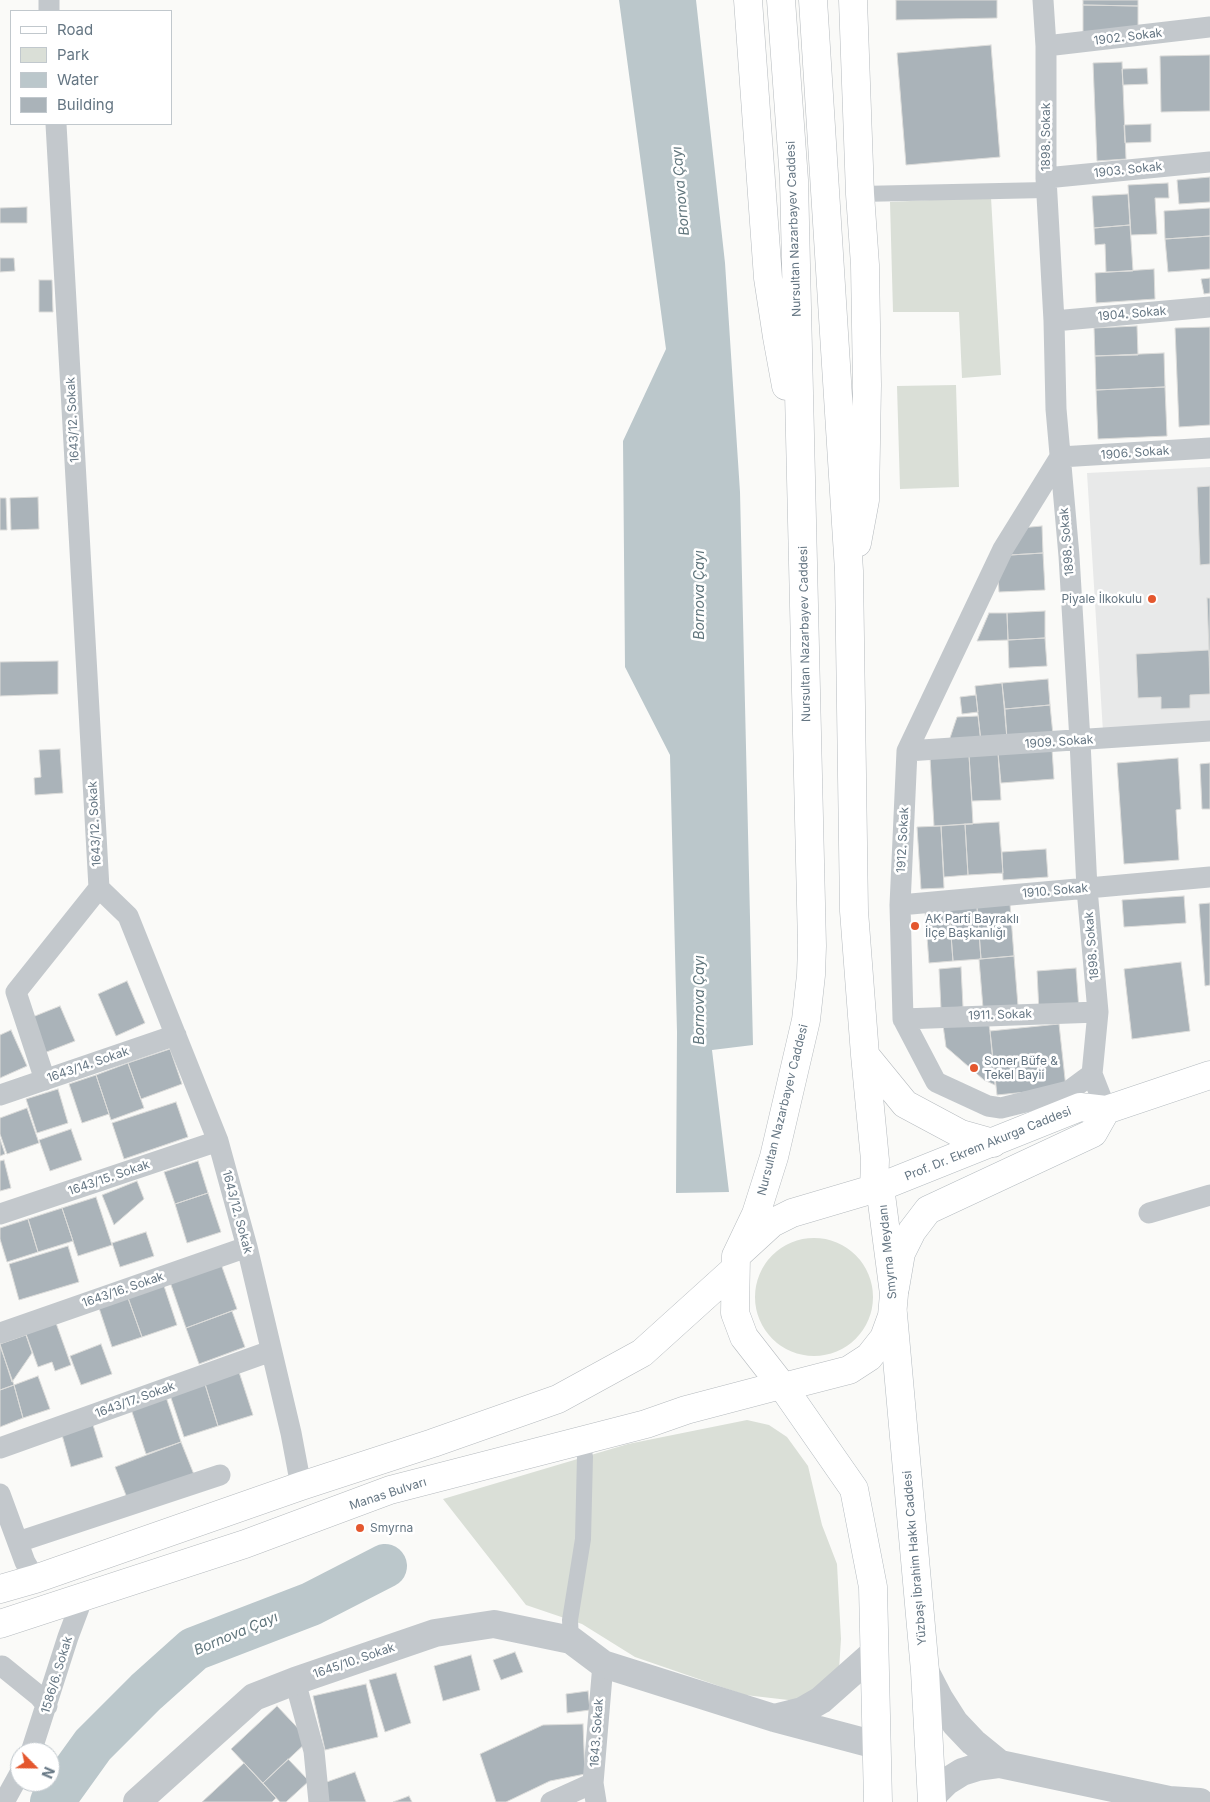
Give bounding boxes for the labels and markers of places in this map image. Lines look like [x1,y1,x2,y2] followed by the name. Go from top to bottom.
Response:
[1061,592,1142,606] place label: Piyale İlkokulu
[1146,593,1158,605] marker: Piyale İlkokulu
[925,912,1019,940] place label: AK Parti Bayraklı İlçe Başkanlığı
[909,920,921,932] marker: AK Parti Bayraklı İlçe Başkanlığı
[984,1054,1058,1082] place label: Soner Büfe & Tekel Bayii
[968,1062,980,1074] marker: Soner Büfe & Tekel Bayii
[370,1521,413,1535] place label: Smyrna
[354,1522,366,1534] marker: Smyrna

